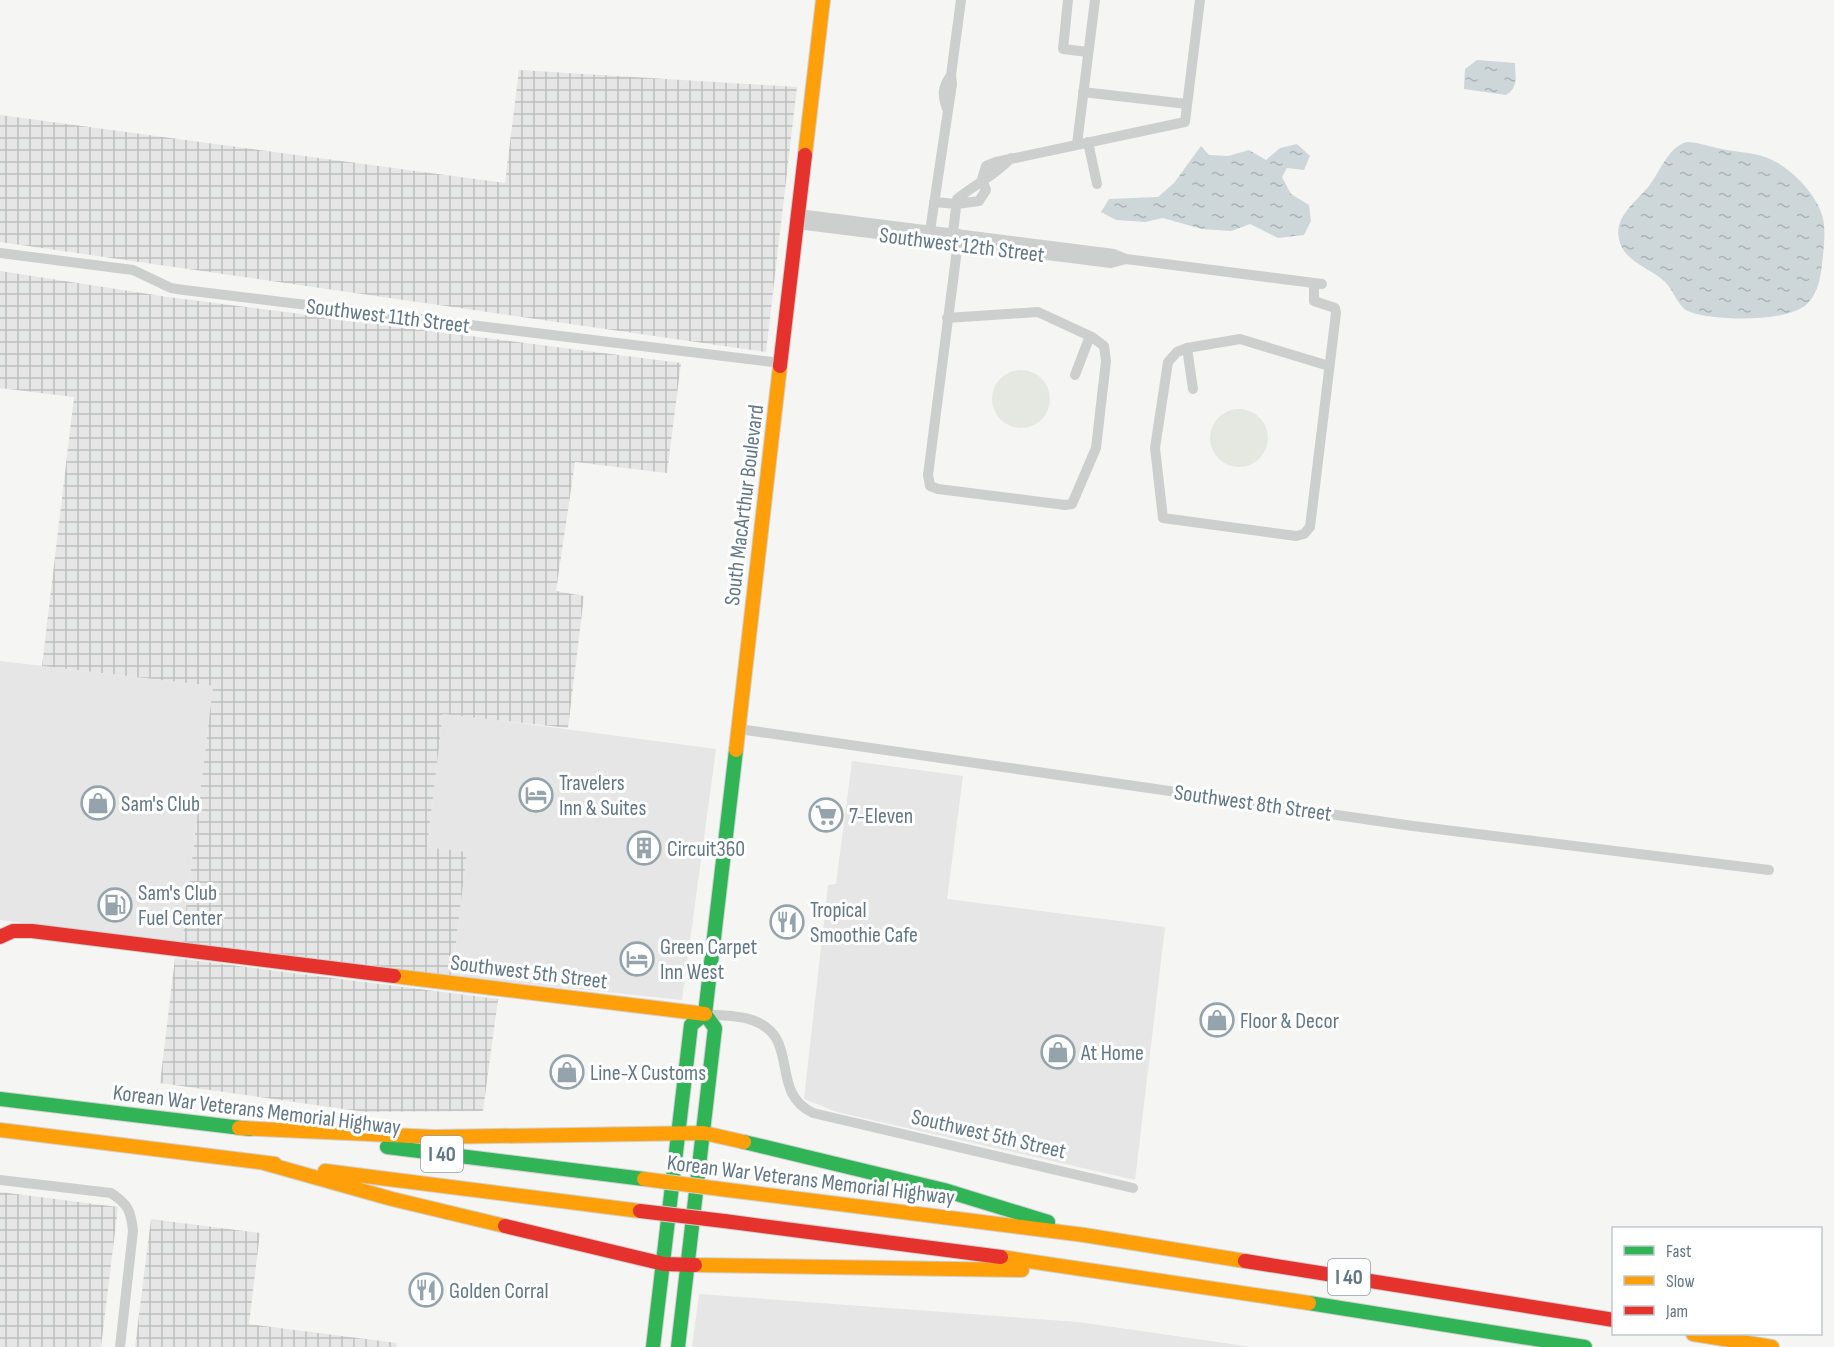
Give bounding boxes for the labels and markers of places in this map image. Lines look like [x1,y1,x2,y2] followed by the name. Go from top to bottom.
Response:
[559,770,646,822] place label: Travelers Inn & Suites
[518,777,554,813] hotel icon: Travelers Inn & Suites
[80,785,116,821] shop icon: Sam's Club
[121,791,200,818] place label: Sam's Club
[808,797,844,833] supermarket icon: 7-Eleven
[849,803,913,830] place label: 7-Eleven
[626,830,662,866] building icon: Circuit360
[667,836,745,863] place label: Circuit360
[138,880,223,932] place label: Sam's Club Fuel Center
[97,887,133,923] fuel station icon: Sam's Club Fuel Center
[810,897,918,949] place label: Tropical Smoothie Cafe
[769,904,805,940] restaurant icon: Tropical Smoothie Cafe
[660,934,758,986] place label: Green Carpet Inn West
[619,941,655,977] hotel icon: Green Carpet Inn West
[1199,1002,1235,1038] shop icon: Floor & Decor
[1240,1008,1339,1035] place label: Floor & Decor
[1040,1034,1076,1070] shop icon: At Home
[1080,1040,1144,1067] place label: At Home
[549,1054,585,1090] shop icon: Line-X Customs
[590,1060,706,1087] place label: Line-X Customs
[408,1272,444,1308] restaurant icon: Golden Corral
[449,1278,549,1305] place label: Golden Corral

